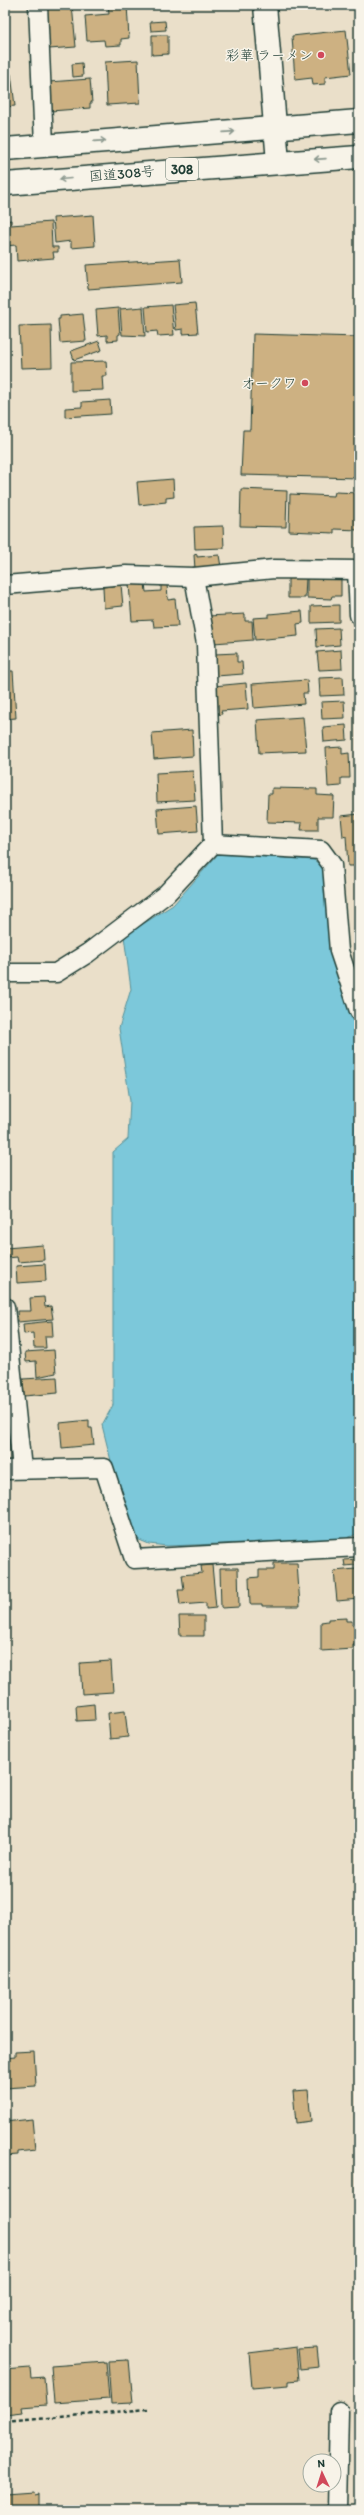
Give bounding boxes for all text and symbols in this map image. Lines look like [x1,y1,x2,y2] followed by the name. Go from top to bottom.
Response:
[226,47,313,64] place label: 彩華 ラーメン
[316,50,326,60] marker: 彩華 ラーメン
[222,128,235,135] one-way arrow
[93,138,106,145] one-way arrow
[314,156,327,163] one-way arrow
[166,158,198,180] road number: 308
[88,163,156,185] street label: 国道308号
[59,176,72,183] one-way arrow
[241,375,297,392] place label: オークワ
[300,378,310,388] marker: オークワ
[302,2453,342,2493] north arrow
[317,2457,326,2470] text: N

